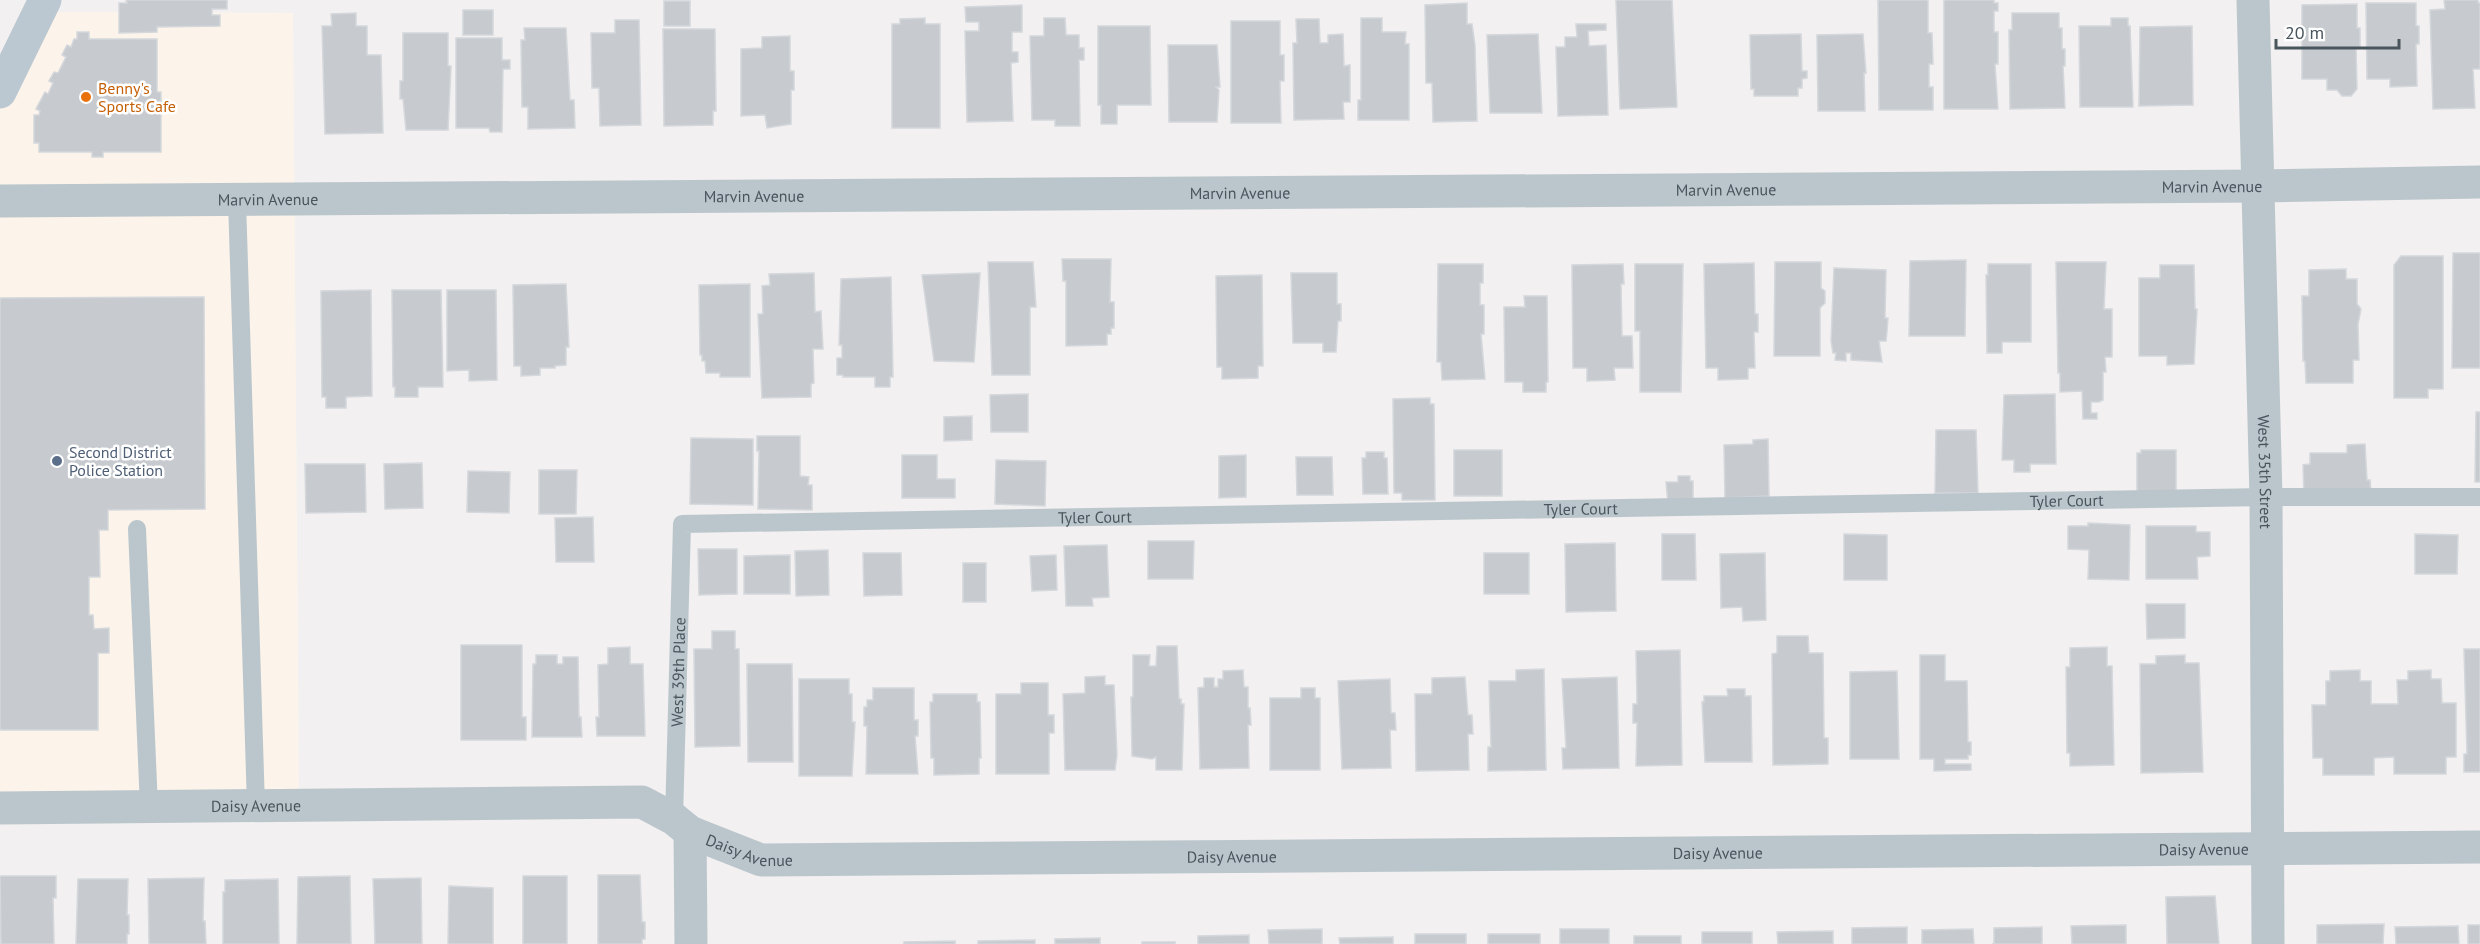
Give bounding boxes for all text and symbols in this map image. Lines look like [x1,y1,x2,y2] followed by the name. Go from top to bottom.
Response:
[2276,12,2399,50] scale bar
[2285,21,2324,44] text: 20 m
[98,78,176,116] place label: Benny's Sports Cafe
[79,90,93,104] marker: Benny's Sports Cafe
[2162,176,2262,197] street label: Marvin Avenue
[1676,179,1776,200] street label: Marvin Avenue
[1190,182,1290,203] street label: Marvin Avenue
[704,186,804,206] street label: Marvin Avenue
[218,189,318,210] street label: Marvin Avenue
[2254,415,2276,529] street label: West 35th Street
[69,442,172,480] place label: Second District Police Station
[50,454,64,468] marker: Second District Police Station
[2030,490,2104,511] street label: Tyler Court
[1544,498,1618,519] street label: Tyler Court
[1058,506,1133,528] street label: Tyler Court
[667,617,689,727] street label: West 39th Place
[211,795,301,816] street label: Daisy Avenue
[703,829,793,870] street label: Daisy Avenue
[2159,839,2249,859] street label: Daisy Avenue
[1673,842,1763,863] street label: Daisy Avenue
[1187,846,1277,867] street label: Daisy Avenue

